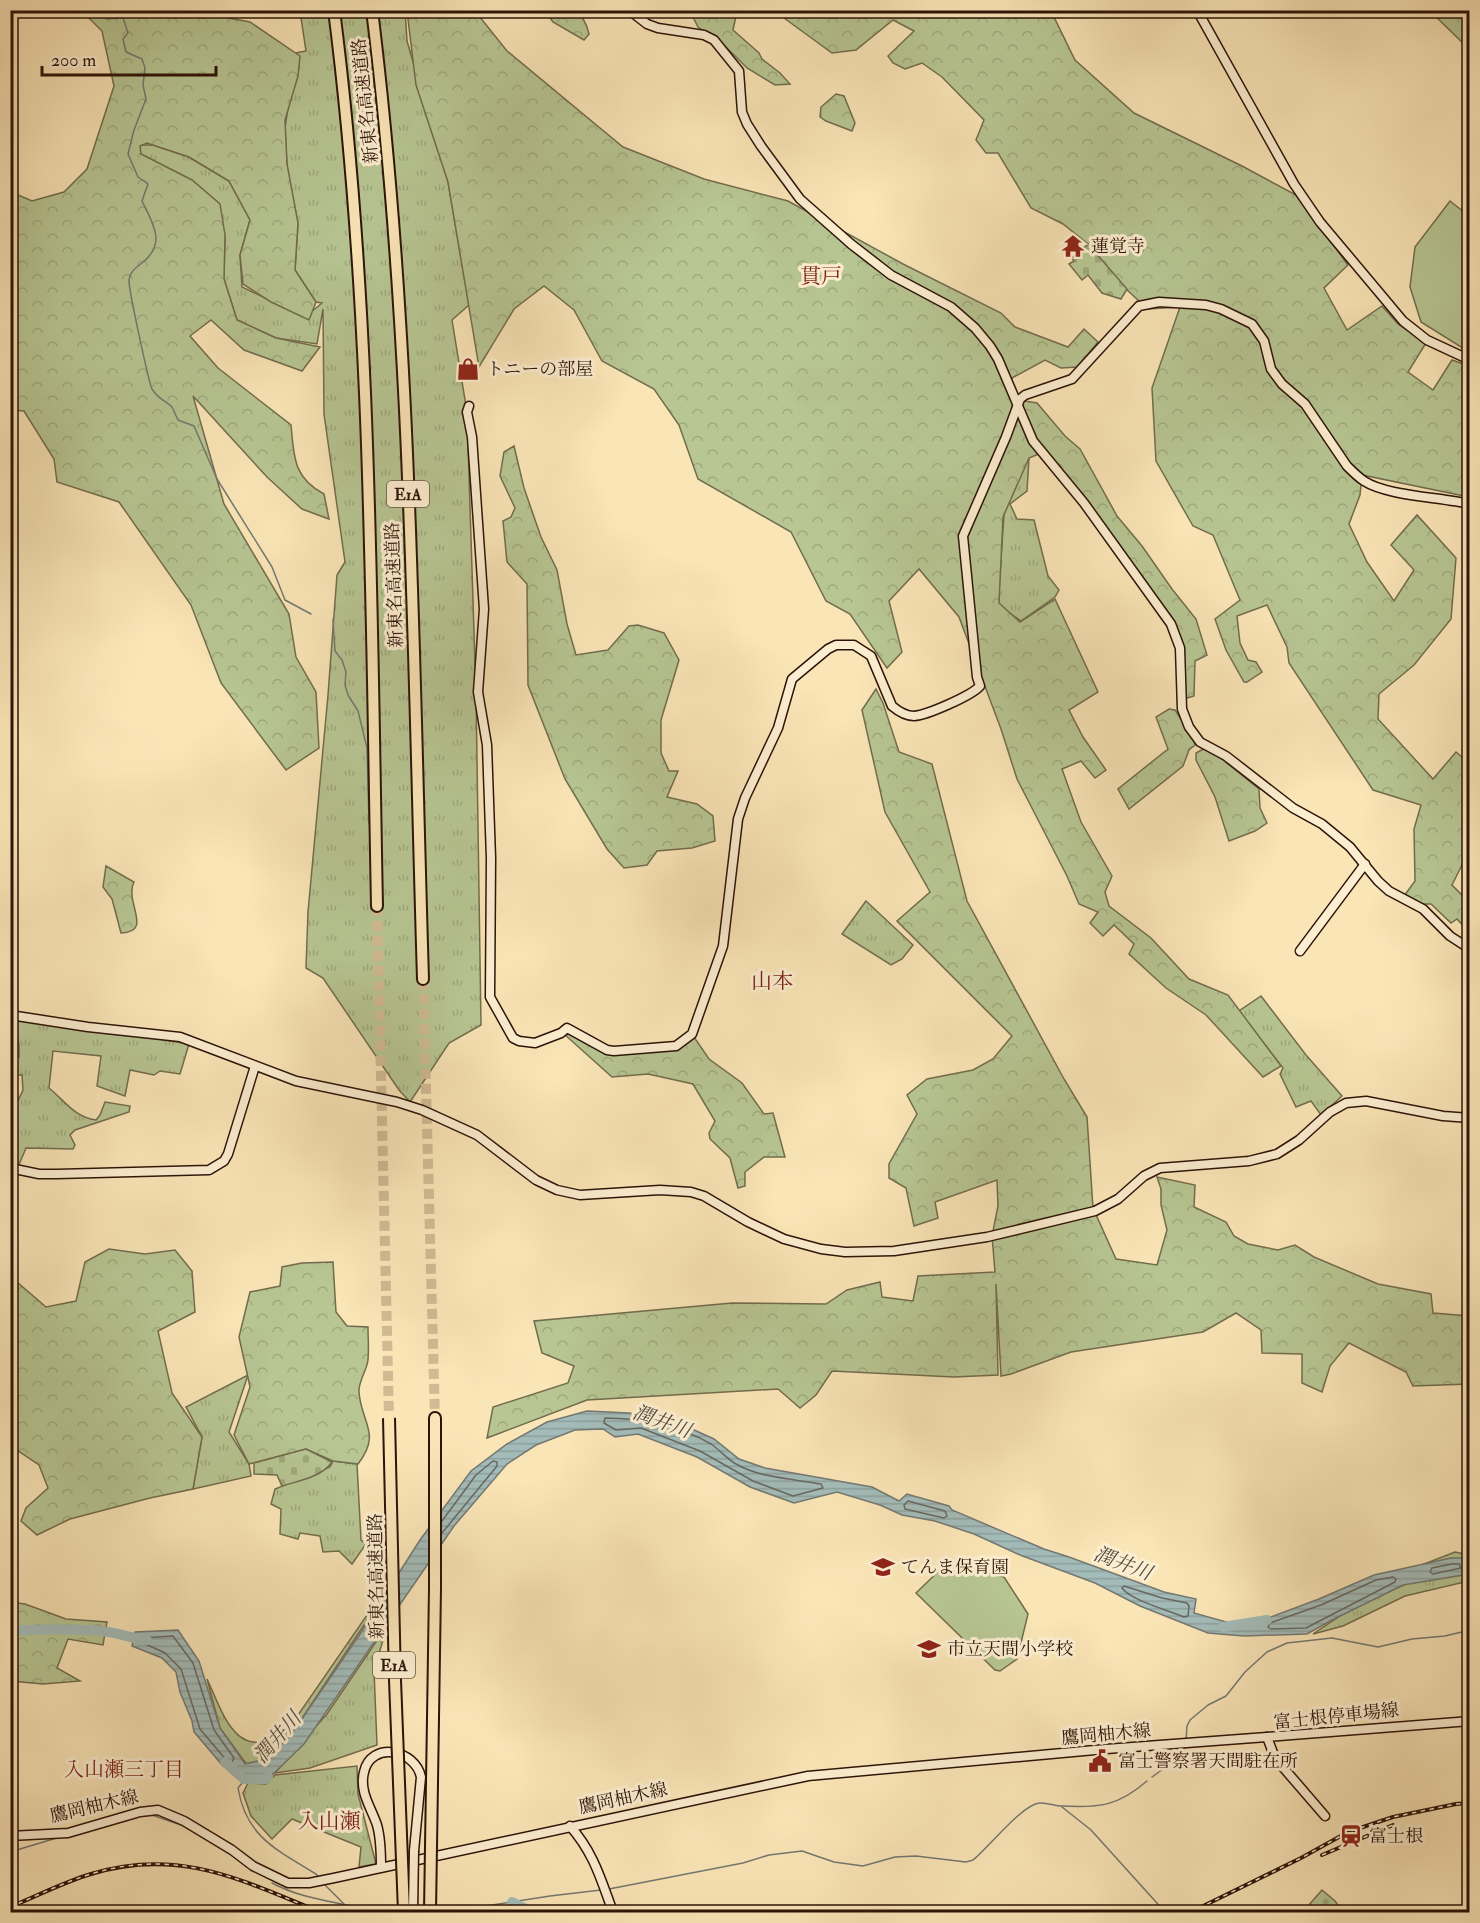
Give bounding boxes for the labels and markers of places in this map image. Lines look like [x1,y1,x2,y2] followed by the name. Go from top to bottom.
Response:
[1060,233,1086,259] temple icon: 蓮覚寺
[1091,235,1145,258] place label: 蓮覚寺
[455,356,481,382] shop icon: トニーの部屋
[486,358,593,381] place label: トニーの部屋
[870,1554,896,1580] school or university icon: てんま保育園
[901,1556,1009,1579] place label: てんま保育園
[916,1636,942,1662] school or university icon: 市立天間小学校
[947,1638,1073,1661] place label: 市立天間小学校
[1087,1748,1113,1774] public building icon: 富士警察署天間駐在所
[1118,1750,1298,1773] place label: 富士警察署天間駐在所
[1338,1823,1364,1849] station icon: 富士根
[1369,1825,1423,1848] place label: 富士根

